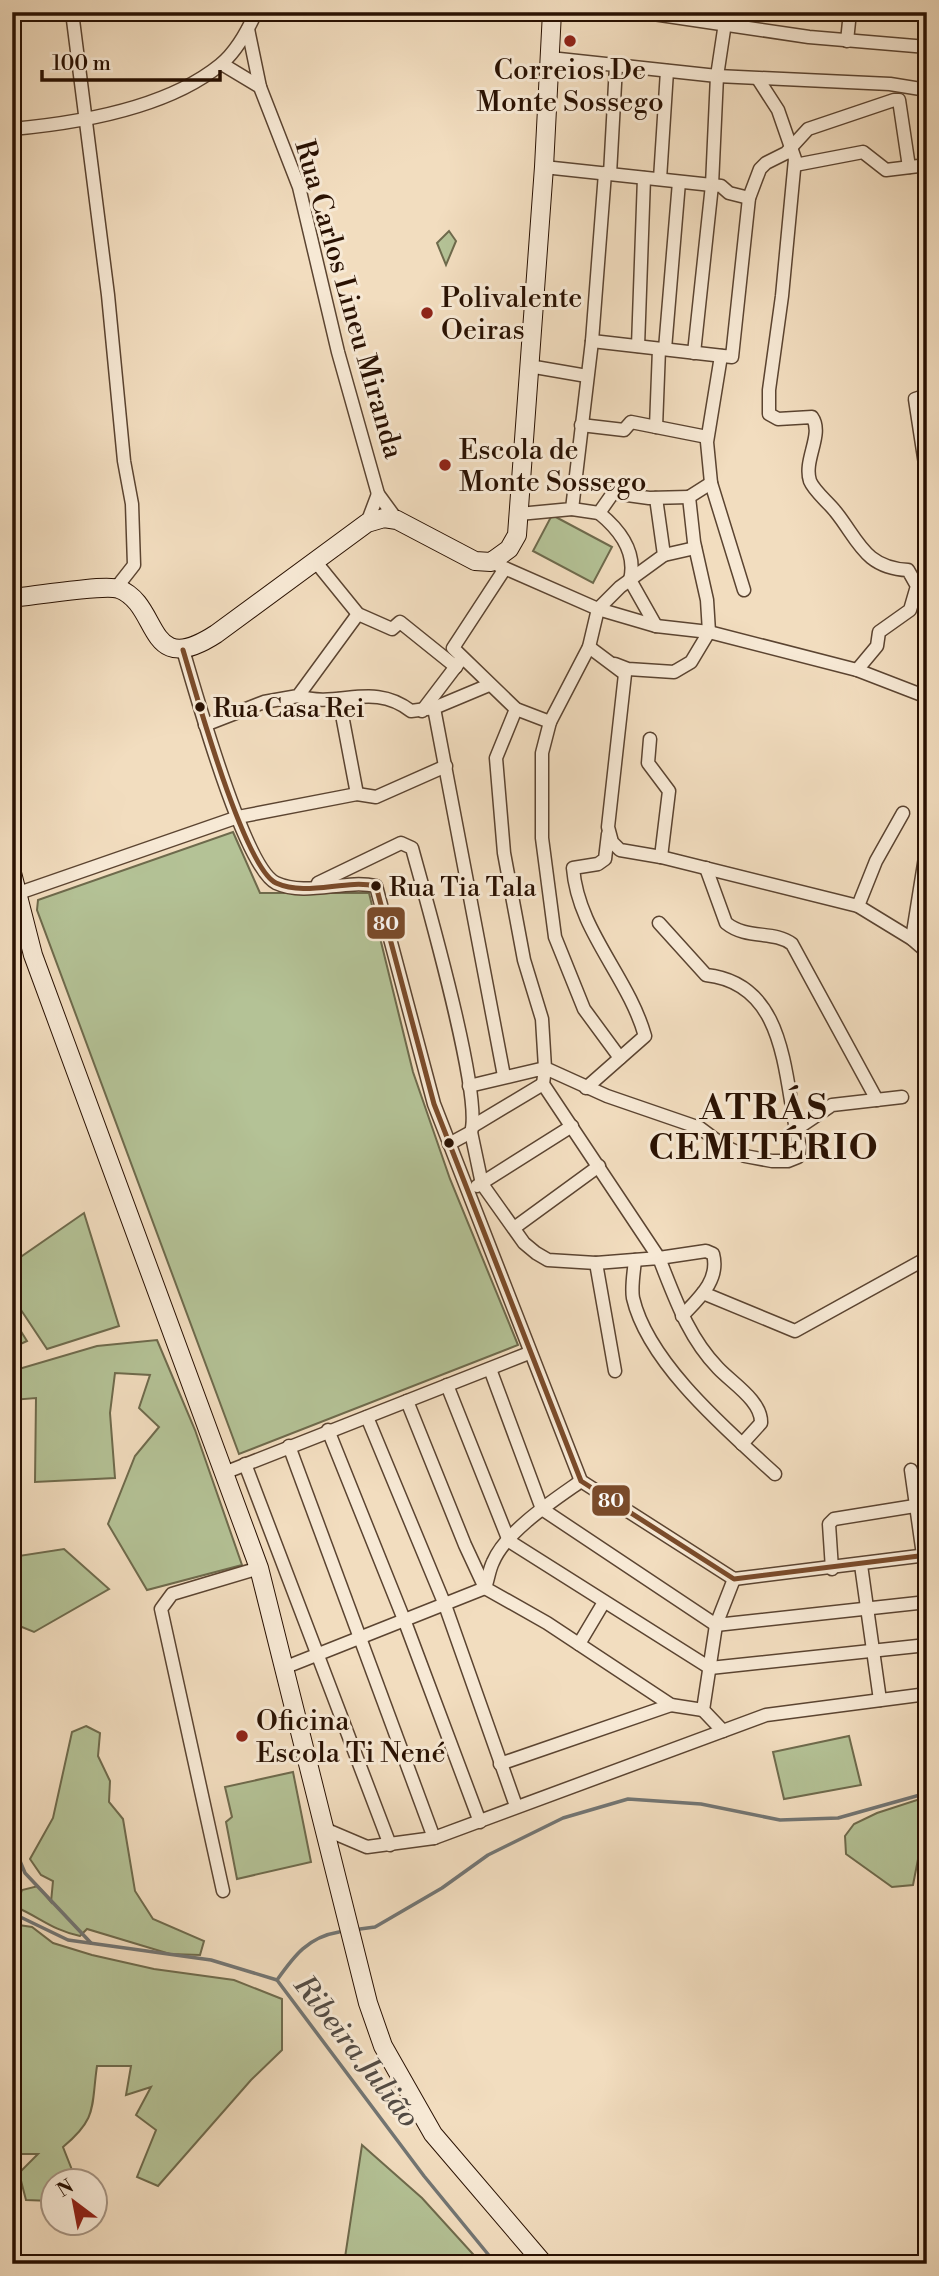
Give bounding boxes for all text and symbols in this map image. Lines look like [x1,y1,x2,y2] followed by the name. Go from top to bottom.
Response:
[562,33,578,49] marker: Correios De Monte Sossego
[42,38,220,82] scale bar
[52,51,111,77] text: 100 m
[476,53,664,120] place label: Correios De Monte Sossego
[286,136,411,463] street label: Rua Carlos Lineu Miranda
[441,281,582,348] place label: Polivalente Oeiras
[419,305,435,321] marker: Polivalente Oeiras
[459,433,647,500] place label: Escola de Monte Sossego
[437,457,453,473] marker: Escola de Monte Sossego
[213,693,365,725] place label: Rua Casa Rei
[193,700,207,714] marker: Rua Casa Rei
[389,872,537,904] place label: Rua Tia Tala
[369,879,383,893] marker: Rua Tia Tala
[366,906,406,940] line badge: 80
[373,912,399,936] text: 80
[648,1085,880,1170] district label: ATRÁS CEMITÉRIO
[442,1136,456,1150] unlabelled marker
[591,1484,631,1517] line badge: 80
[598,1489,624,1513] text: 80
[256,1704,446,1771] place label: Oficina Escola Ti Nené
[234,1728,250,1744] marker: Oficina Escola Ti Nené
[284,1967,428,2136] water label: Ribeira Julião
[38,2168,108,2238] north arrow
[53,2174,78,2203] text: N

